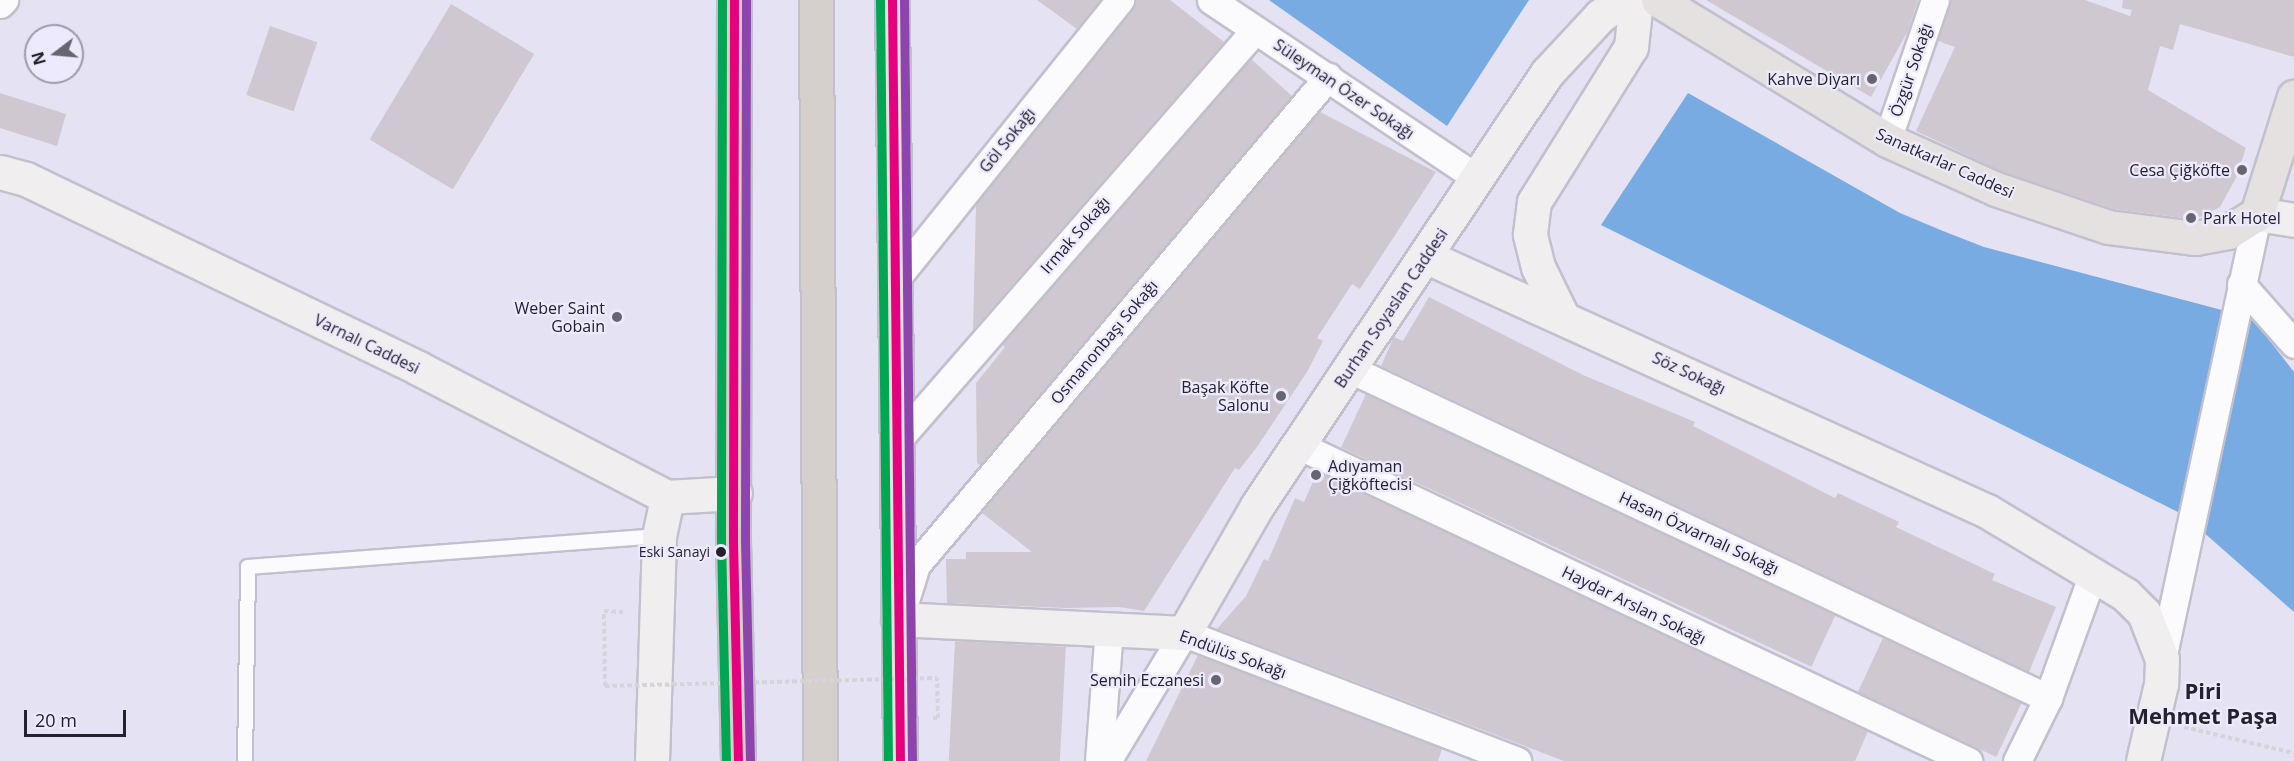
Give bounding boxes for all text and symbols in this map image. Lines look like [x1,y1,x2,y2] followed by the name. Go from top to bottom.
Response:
[1886,21,1936,119] street label: Özgür Sokağı
[24,24,84,84] north arrow
[1270,35,1418,143] street label: Süleyman Özer Sokağı
[26,49,51,68] text: N
[1767,69,1860,89] place label: Kahve Diyarı
[1865,72,1879,86] marker: Kahve Diyarı
[975,104,1039,176] street label: Göl Sokağı
[1873,124,2017,202] street label: Sanatkarlar Caddesi
[2129,160,2230,180] place label: Cesa Çiğköfte
[2235,163,2249,177] marker: Cesa Çiğköfte
[1036,193,1114,277] street label: Irmak Sokağı
[2203,208,2281,228] place label: Park Hotel
[2184,211,2198,225] marker: Park Hotel
[1330,225,1452,391] street label: Burhan Soyaslan Caddesi
[1047,276,1161,408] street label: Osmanonbaşı Sokağı
[515,298,605,336] place label: Weber Saint Gobain
[311,310,423,378] street label: Varnalı Caddesi
[610,310,624,324] marker: Weber Saint Gobain
[1649,348,1729,398] street label: Söz Sokağı
[1181,377,1269,415] place label: Başak Köfte Salonu
[1274,389,1288,403] marker: Başak Köfte Salonu
[1328,456,1412,494] place label: Adıyaman Çiğköftecisi
[1309,468,1323,482] marker: Adıyaman Çiğköftecisi
[1616,488,1782,578] street label: Hasan Özvarnalı Sokağı
[639,544,710,560] place label: Eski Sanayi
[715,546,727,558] marker: Eski Sanayi
[1559,562,1709,648] street label: Haydar Arslan Sokağı
[1177,626,1289,682] street label: Endülüs Sokağı
[1090,670,1204,690] place label: Semih Eczanesi
[1209,673,1223,687] marker: Semih Eczanesi
[2128,677,2278,728] district label: Piri Mehmet Paşa
[27,698,129,736] scale bar
[35,708,77,732] text: 20 m

